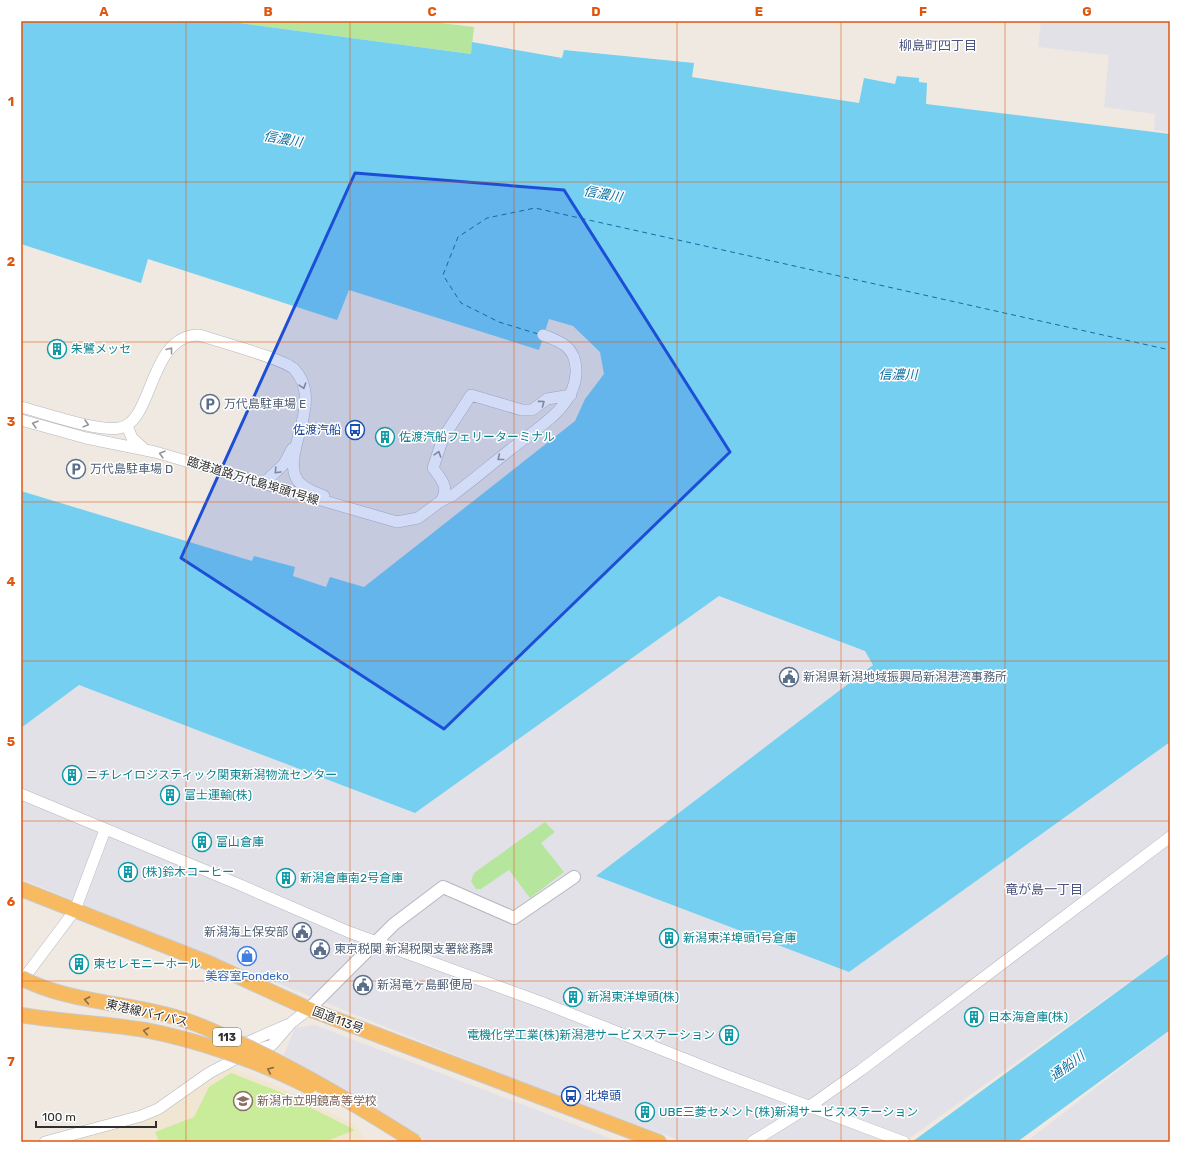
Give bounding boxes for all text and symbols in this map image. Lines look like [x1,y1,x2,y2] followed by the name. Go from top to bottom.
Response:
[99,4,109,19] text: A
[263,4,273,19] text: B
[427,4,437,19] text: C
[591,4,601,19] text: D
[755,4,763,19] text: E
[919,4,927,19] text: F
[1082,4,1092,19] text: G
[899,38,977,53] district label: 柳島町四丁目
[8,94,14,109] text: 1
[262,128,305,150] water label: 信濃川
[582,183,625,205] water label: 信濃川
[7,254,15,269] text: 2
[46,338,68,360] building icon: 朱鷺メッセ
[71,342,131,356] place label: 朱鷺メッセ
[165,347,172,354] one-way arrow
[878,367,919,382] water label: 信濃川
[298,382,307,389] one-way arrow
[199,393,221,415] parking icon: 万代島駐車場 E
[224,397,306,411] place label: 万代島駐車場 E
[538,400,545,408] one-way arrow
[7,414,16,429] text: 3
[82,419,89,428] one-way arrow
[344,419,366,441] bus stop icon: 佐渡汽船
[32,420,39,429] one-way arrow
[293,423,341,437] place label: 佐渡汽船
[374,426,396,448] building icon: 佐渡汽船フェリーターミナル
[399,430,555,444] place label: 佐渡汽船フェリーターミナル
[159,450,166,459] one-way arrow
[433,450,442,457] one-way arrow
[497,453,505,460] one-way arrow
[185,454,321,508] street label: 臨港道路万代島埠頭1号線
[65,458,87,480] parking icon: 万代島駐車場 D
[90,462,173,476] place label: 万代島駐車場 D
[275,466,282,474] one-way arrow
[7,574,16,589] text: 4
[778,666,800,688] public building icon: 新潟県新潟地域振興局新潟港湾事務所
[803,670,1007,684] place label: 新潟県新潟地域振興局新潟港湾事務所
[7,734,15,749] text: 5
[61,764,83,786] building icon: ニチレイロジスティック関東新潟物流センター
[86,768,337,782] place label: ニチレイロジスティック関東新潟物流センター
[159,784,181,806] building icon: 富士運輸(株)
[184,788,252,802] place label: 富士運輸(株)
[191,831,213,853] building icon: 富山倉庫
[216,835,264,849] place label: 富山倉庫
[117,861,139,883] building icon: (株)鈴木コーヒー
[142,865,234,879] place label: (株)鈴木コーヒー
[275,867,297,889] building icon: 新潟倉庫南2号倉庫
[300,871,403,885] place label: 新潟倉庫南2号倉庫
[1005,882,1083,897] district label: 竜が島一丁目
[7,894,16,909] text: 6
[291,921,313,943] public building icon: 新潟海上保安部
[204,925,288,939] place label: 新潟海上保安部
[658,927,680,949] building icon: 新潟東洋埠頭1号倉庫
[683,931,796,945] place label: 新潟東洋埠頭1号倉庫
[309,938,331,960] public building icon: 東京税関 新潟税関支署総務課
[334,942,493,956] place label: 東京税関 新潟税関支署総務課
[236,945,258,967] shop icon: 美容室Fondeko
[68,953,90,975] building icon: 東セレモニーホール
[93,957,201,971] place label: 東セレモニーホール
[205,969,289,983] place label: 美容室Fondeko
[352,974,374,996] public building icon: 新潟竜ヶ島郵便局
[377,978,473,992] place label: 新潟竜ヶ島郵便局
[562,986,584,1008] building icon: 新潟東洋埠頭(株)
[587,990,679,1004] place label: 新潟東洋埠頭(株)
[84,996,90,1004] one-way arrow
[105,997,189,1029] street label: 東港線バイパス
[311,1004,365,1036] street label: 国道113号
[963,1006,985,1028] building icon: 日本海倉庫(株)
[988,1010,1068,1024] place label: 日本海倉庫(株)
[718,1024,740,1046] building icon: 電機化学工業(株)新潟港サービスステーション
[143,1027,150,1036] one-way arrow
[213,1028,241,1046] road number: 113
[467,1028,715,1042] place label: 電機化学工業(株)新潟港サービスステーション
[1047,1047,1089,1084] water label: 通船川
[7,1054,15,1069] text: 7
[267,1067,275,1075] one-way arrow
[560,1085,582,1107] bus stop icon: 北埠頭
[585,1089,621,1103] place label: 北埠頭
[232,1090,254,1112] school or university icon: 新潟市立明鏡高等学校
[257,1094,377,1108] place label: 新潟市立明鏡高等学校
[634,1101,656,1123] building icon: UBE三菱セメント(株)新潟サービスステーション
[36,1103,156,1129] scale bar
[659,1105,918,1119] place label: UBE三菱セメント(株)新潟サービスステーション
[42,1110,76,1124] text: 100 m

